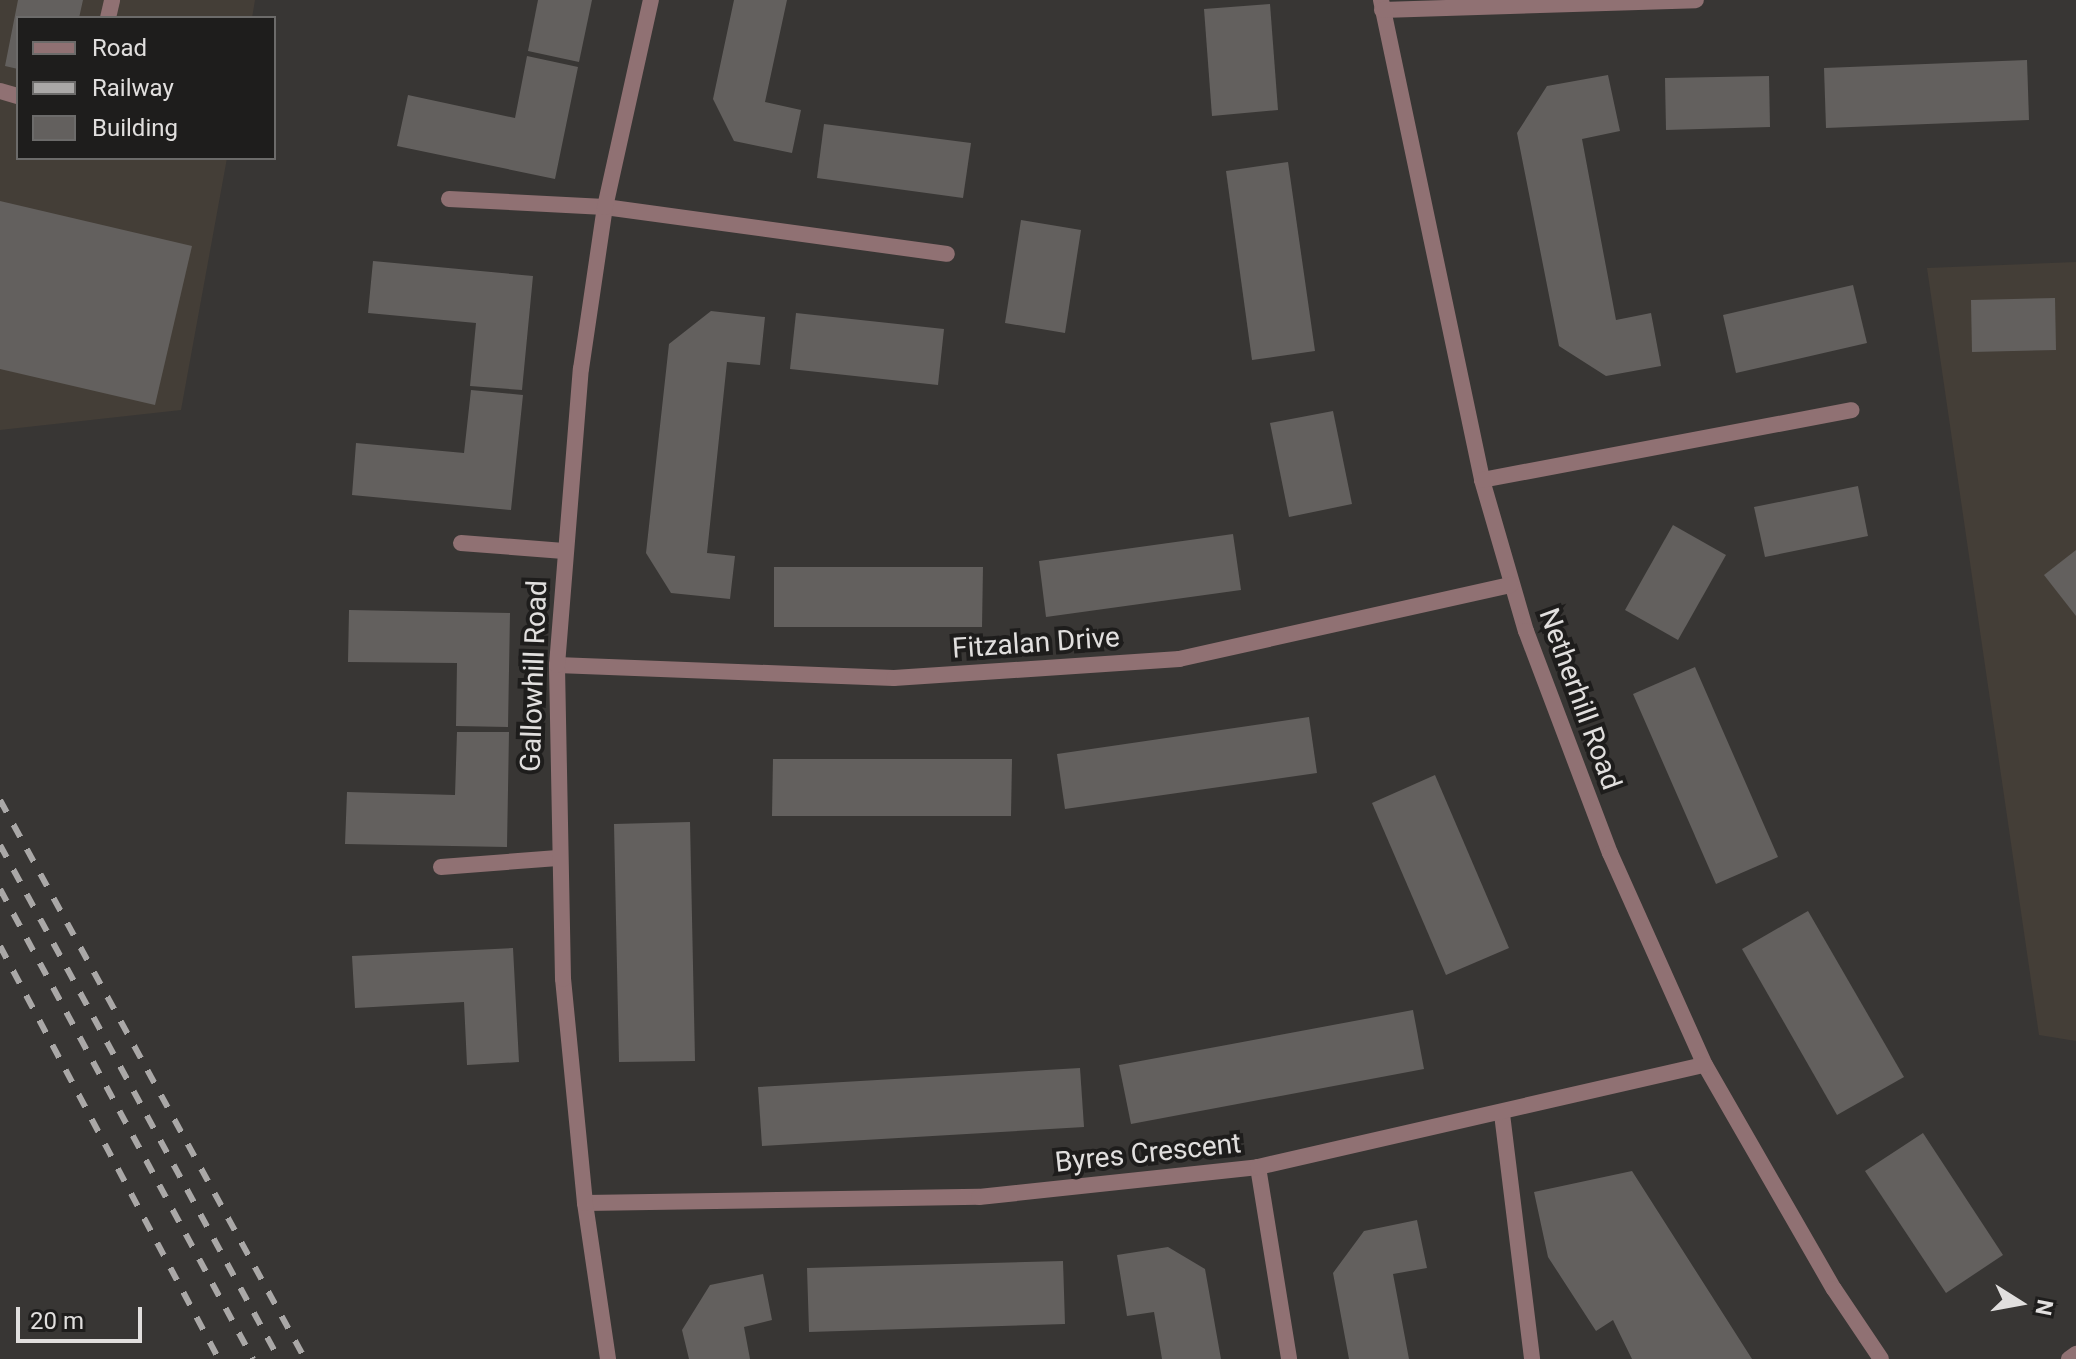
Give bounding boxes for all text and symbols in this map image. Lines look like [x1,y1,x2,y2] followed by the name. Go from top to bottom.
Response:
[16,16,276,160] legend
[92,34,147,62] text: Road
[92,74,174,102] text: Railway
[92,114,178,142] text: Building
[514,579,554,773] street label: Gallowhill Road
[1532,604,1628,794] street label: Netherhill Road
[951,620,1121,666] street label: Fitzalan Drive
[1053,1127,1243,1179] street label: Byres Crescent
[1980,1263,2060,1343] north arrow
[20,1291,146,1341] scale bar
[2030,1298,2058,1318] text: N
[30,1307,84,1335] text: 20 m

